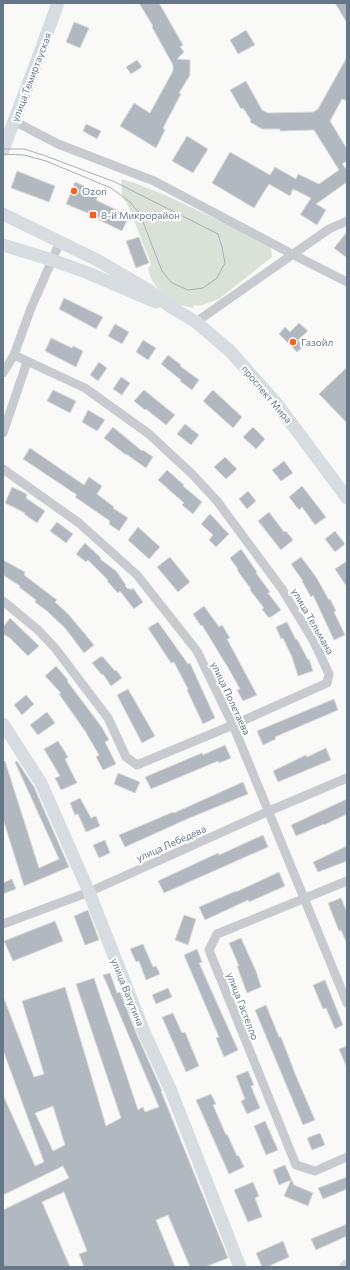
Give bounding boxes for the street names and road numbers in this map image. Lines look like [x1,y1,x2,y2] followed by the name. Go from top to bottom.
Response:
[8,31,54,123] street label: улица Темиртауская
[239,363,295,425] street label: проспект Мира
[289,586,337,656] street label: улица Тельмана
[209,660,253,736] street label: улица Полетаева
[134,822,208,864] street label: улица Лебедева
[109,956,147,1028] street label: улица Ватутина
[225,970,261,1042] street label: улица Гастелло

